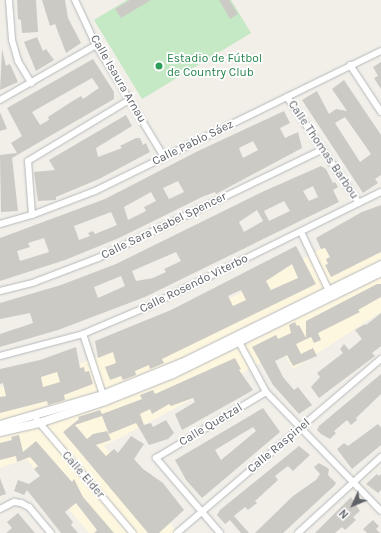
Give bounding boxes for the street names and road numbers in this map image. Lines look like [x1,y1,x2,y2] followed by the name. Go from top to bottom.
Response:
[87,32,149,126] street label: Calle Isaura Arnau
[285,98,361,202] street label: Calle Thomas Barbou
[150,117,236,169] street label: Calle Pablo Sáez
[99,189,229,263] street label: Calle Sara Isabel Spencer
[137,251,251,317] street label: Calle Rosendo Viterbo
[177,401,245,449] street label: Calle Quetzal
[245,416,313,476] street label: Calle Raspinel
[59,449,107,501] street label: Calle Eider

